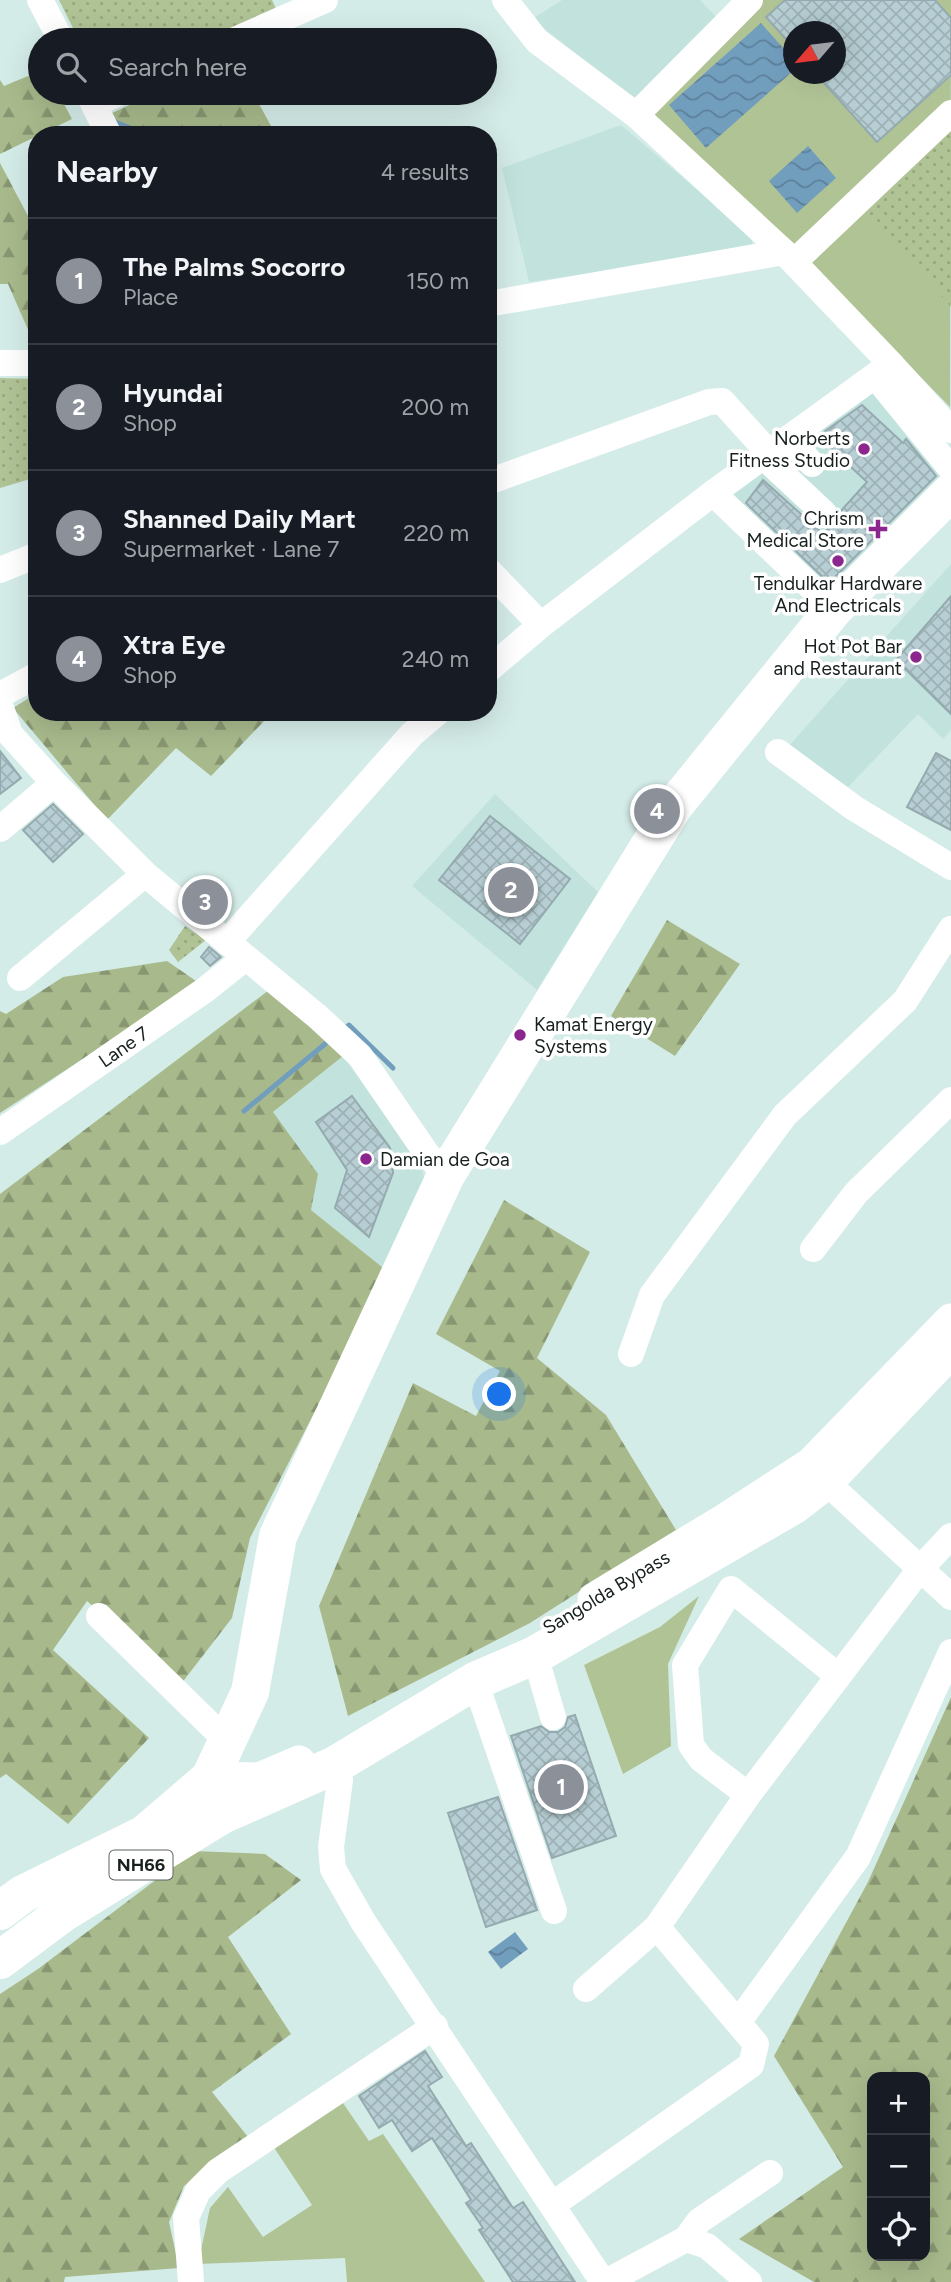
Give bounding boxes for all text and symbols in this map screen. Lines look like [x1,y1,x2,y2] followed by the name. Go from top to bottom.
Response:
[783,21,846,84] north arrow
[28,28,497,105] search box
[52,48,90,86] icon: search
[108,51,247,83] text: Search here
[56,153,158,190] text: Nearby
[381,158,469,186] text: 4 results
[123,251,345,283] text: The Palms Socorro
[74,267,84,295] text: 1
[406,267,469,295] text: 150 m
[123,283,178,311] text: Place
[123,377,223,409] text: Hyundai
[72,393,86,421] text: 2
[401,393,469,421] text: 200 m
[123,409,177,437] text: Shop
[729,427,850,472] place label: Norberts Fitness Studio
[856,441,872,457] marker: Norberts Fitness Studio
[123,503,356,535] text: Shanned Daily Mart
[747,507,864,552] place label: Chrism Medical Store
[73,519,85,547] text: 3
[403,519,469,547] text: 220 m
[870,521,886,537] marker: Chrism Medical Store
[123,535,339,563] text: Supermarket · Lane 7
[830,553,846,569] marker: Tendulkar Hardware And Electricals
[754,572,922,617] place label: Tendulkar Hardware And Electricals
[123,629,225,661] text: Xtra Eye
[773,635,903,680] place label: Hot Pot Bar and Restaurant
[72,645,86,673] text: 4
[402,645,469,673] text: 240 m
[908,649,924,665] marker: Hot Pot Bar and Restaurant
[123,661,177,689] text: Shop
[634,785,680,837] pin: 4
[488,864,534,916] pin: 2
[182,876,228,928] pin: 3
[534,1013,653,1058] place label: Kamat Energy Systems
[94,1022,153,1072] street label: Lane 7
[512,1027,528,1043] marker: Kamat Energy Systems
[380,1148,510,1171] place label: Damian de Goa
[358,1151,374,1167] marker: Damian de Goa
[482,1377,516,1411] your location
[539,1545,674,1639] street label: Sangolda Bypass
[538,1761,584,1813] pin: 1
[110,1851,172,1880] road number: NH66
[867,2072,930,2261] map controls
[867,2072,930,2135] button: +
[867,2135,930,2198] button: −
[867,2198,930,2261] button: locate

